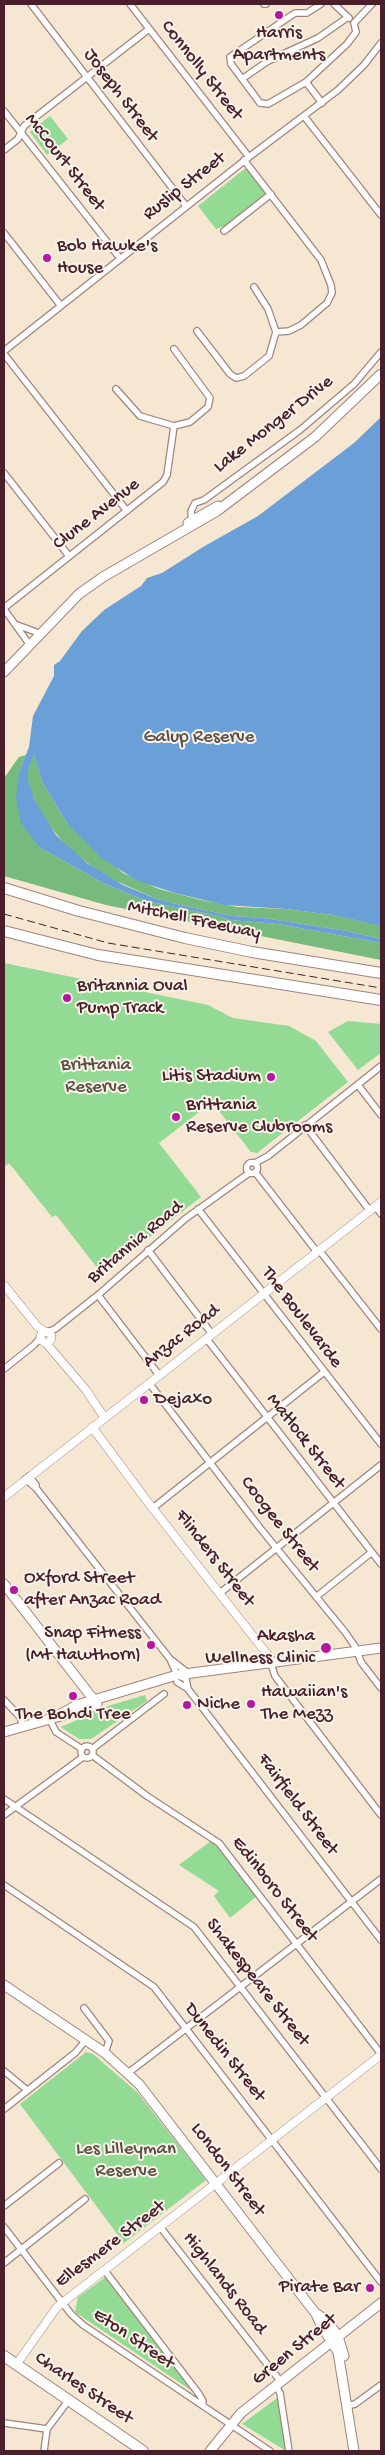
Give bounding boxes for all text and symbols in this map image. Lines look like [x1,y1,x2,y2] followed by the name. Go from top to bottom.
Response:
[273,9,285,21] marker: Harris Apartments
[155,16,247,126] street label: Connolly Street
[233,23,325,67] place label: Harris Apartments
[77,45,163,147] street label: Joseph Street
[19,109,109,217] street label: McCourt Street
[139,148,231,226] street label: Ruslip Street
[57,236,157,280] place label: Bob Hawke's House
[41,252,53,264] marker: Bob Hawke's House
[210,371,338,479] street label: Lake Monger Drive
[49,474,145,556] street label: Clune Avenue
[144,727,254,749] park label: Galup Reserve
[126,896,262,946] street label: Mitchell Freeway
[77,976,188,1020] place label: Britannia Oval Pump Track
[61,992,73,1004] marker: Britannia Oval Pump Track
[61,1055,131,1099] park label: Brittania Reserve
[162,1066,261,1088] place label: Litis Stadium
[265,1071,277,1083] marker: Litis Stadium
[186,1095,332,1139] place label: Brittania Reserve Clubrooms
[170,1111,182,1123] marker: Brittania Reserve Clubrooms
[84,1196,188,1290] street label: Britannia Road
[256,1263,346,1373] street label: The Boulevarde
[139,1300,225,1374] street label: Anzac Road
[154,1389,212,1411] place label: Dejaxo
[260,1389,350,1495] street label: Matlock Street
[138,1394,150,1406] marker: Dejaxo
[234,1472,324,1578] street label: Coogee Street
[169,1506,259,1612] street label: Flinders Street
[24,1568,161,1612] place label: Oxford Street after Anzac Road
[8,1584,20,1596] marker: Oxford Street after Anzac Road
[25,1623,141,1667] place label: Snap Fitness (Mt Hawthorn)
[205,1626,315,1670] place label: Akasha Wellness Clinic
[145,1639,157,1651] marker: Snap Fitness (Mt Hawthorn)
[319,1641,333,1655] marker: Akasha Wellness Clinic
[261,1682,347,1726] place label: Hawaiian's The Mezz
[67,1690,79,1702] marker: The Bohdi Tree
[197,1694,240,1716] place label: Niche
[245,1698,257,1710] marker: Hawaiian's The Mezz
[181,1699,193,1711] marker: Niche
[15,1704,131,1726] place label: The Bohdi Tree
[251,1750,343,1860] street label: Fairfield Street
[226,1833,322,1947] street label: Edinboro Street
[200,1914,314,2052] street label: Shakespeare Street
[178,1999,270,2107] street label: Dunedin Street
[184,2119,270,2221] street label: London Street
[76,2139,176,2183] park label: Les Lilleyman Reserve
[51,2196,171,2294] street label: Ellesmere Street
[177,2228,271,2340] street label: Highlands Road
[279,2277,360,2299] place label: Pirate Bar
[364,2282,376,2294] marker: Pirate Bar
[88,2304,178,2376] street label: Eton Street
[248,2309,342,2391] street label: Green Street
[29,2348,137,2430] street label: Charles Street

